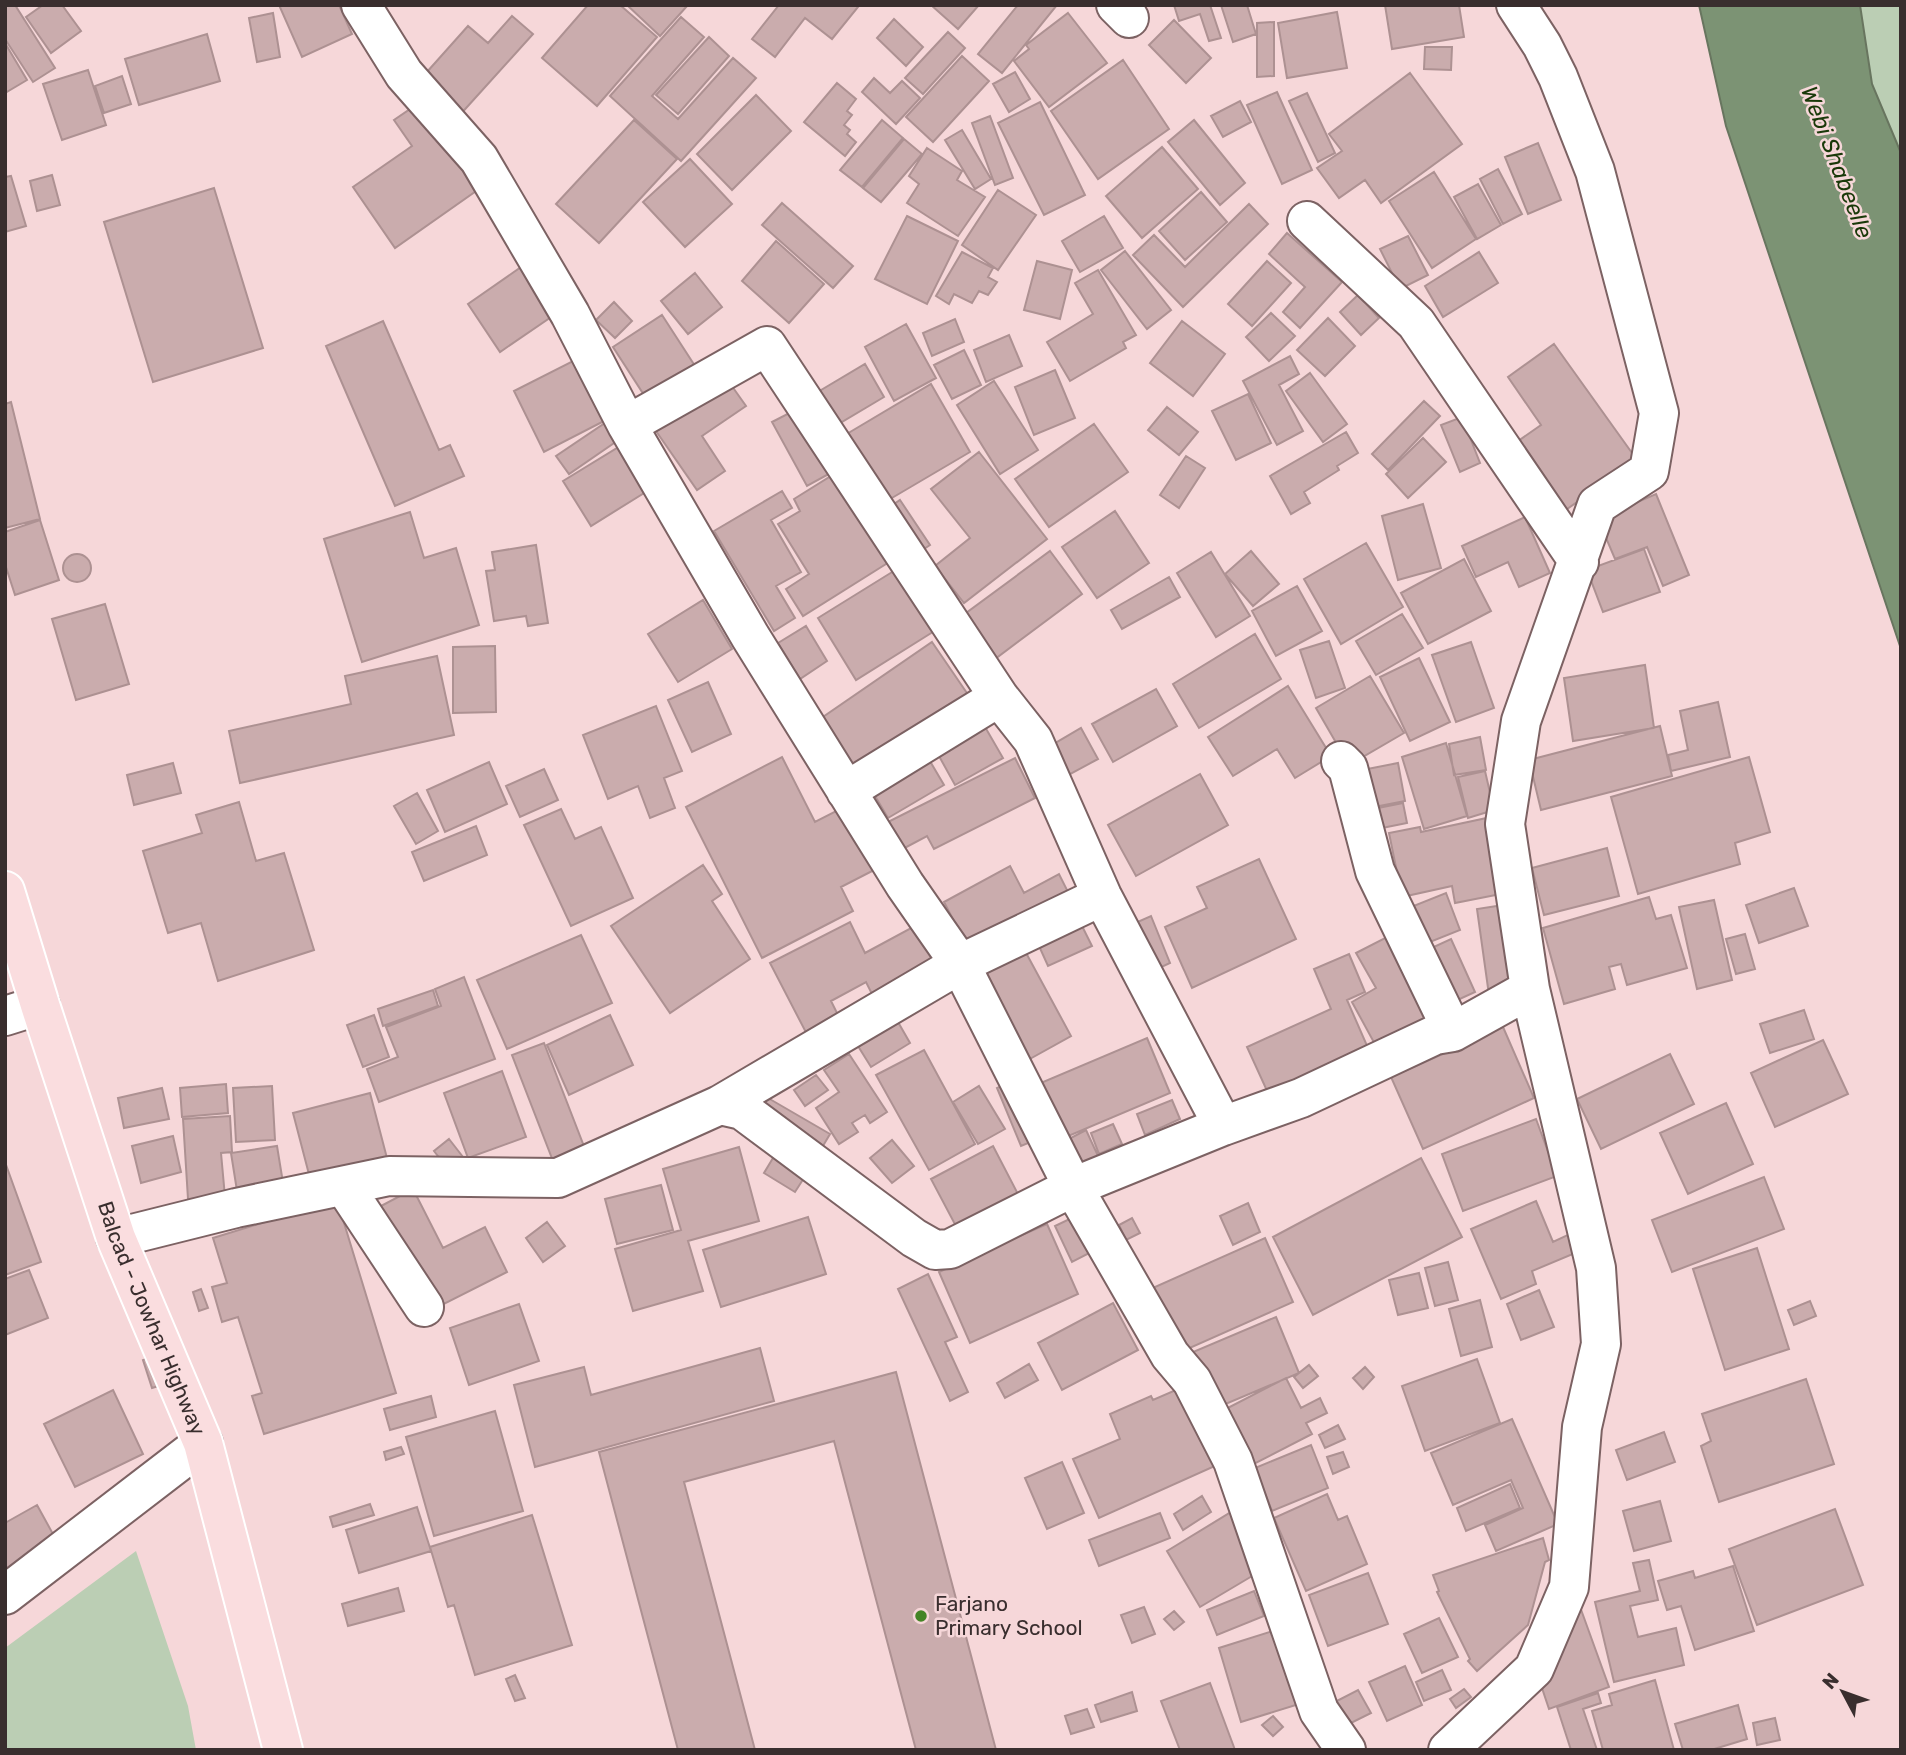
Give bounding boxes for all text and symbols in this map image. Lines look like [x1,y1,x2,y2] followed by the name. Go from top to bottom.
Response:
[1795,82,1879,242] water label: Webi Shabeelle
[93,1198,211,1439] street label: Balcad - Jowhar Highway
[935,1591,1083,1640] place label: Farjano Primary School
[913,1608,929,1624] marker: Farjano Primary School
[1808,1657,1878,1727] north arrow
[1817,1668,1844,1694] text: N

